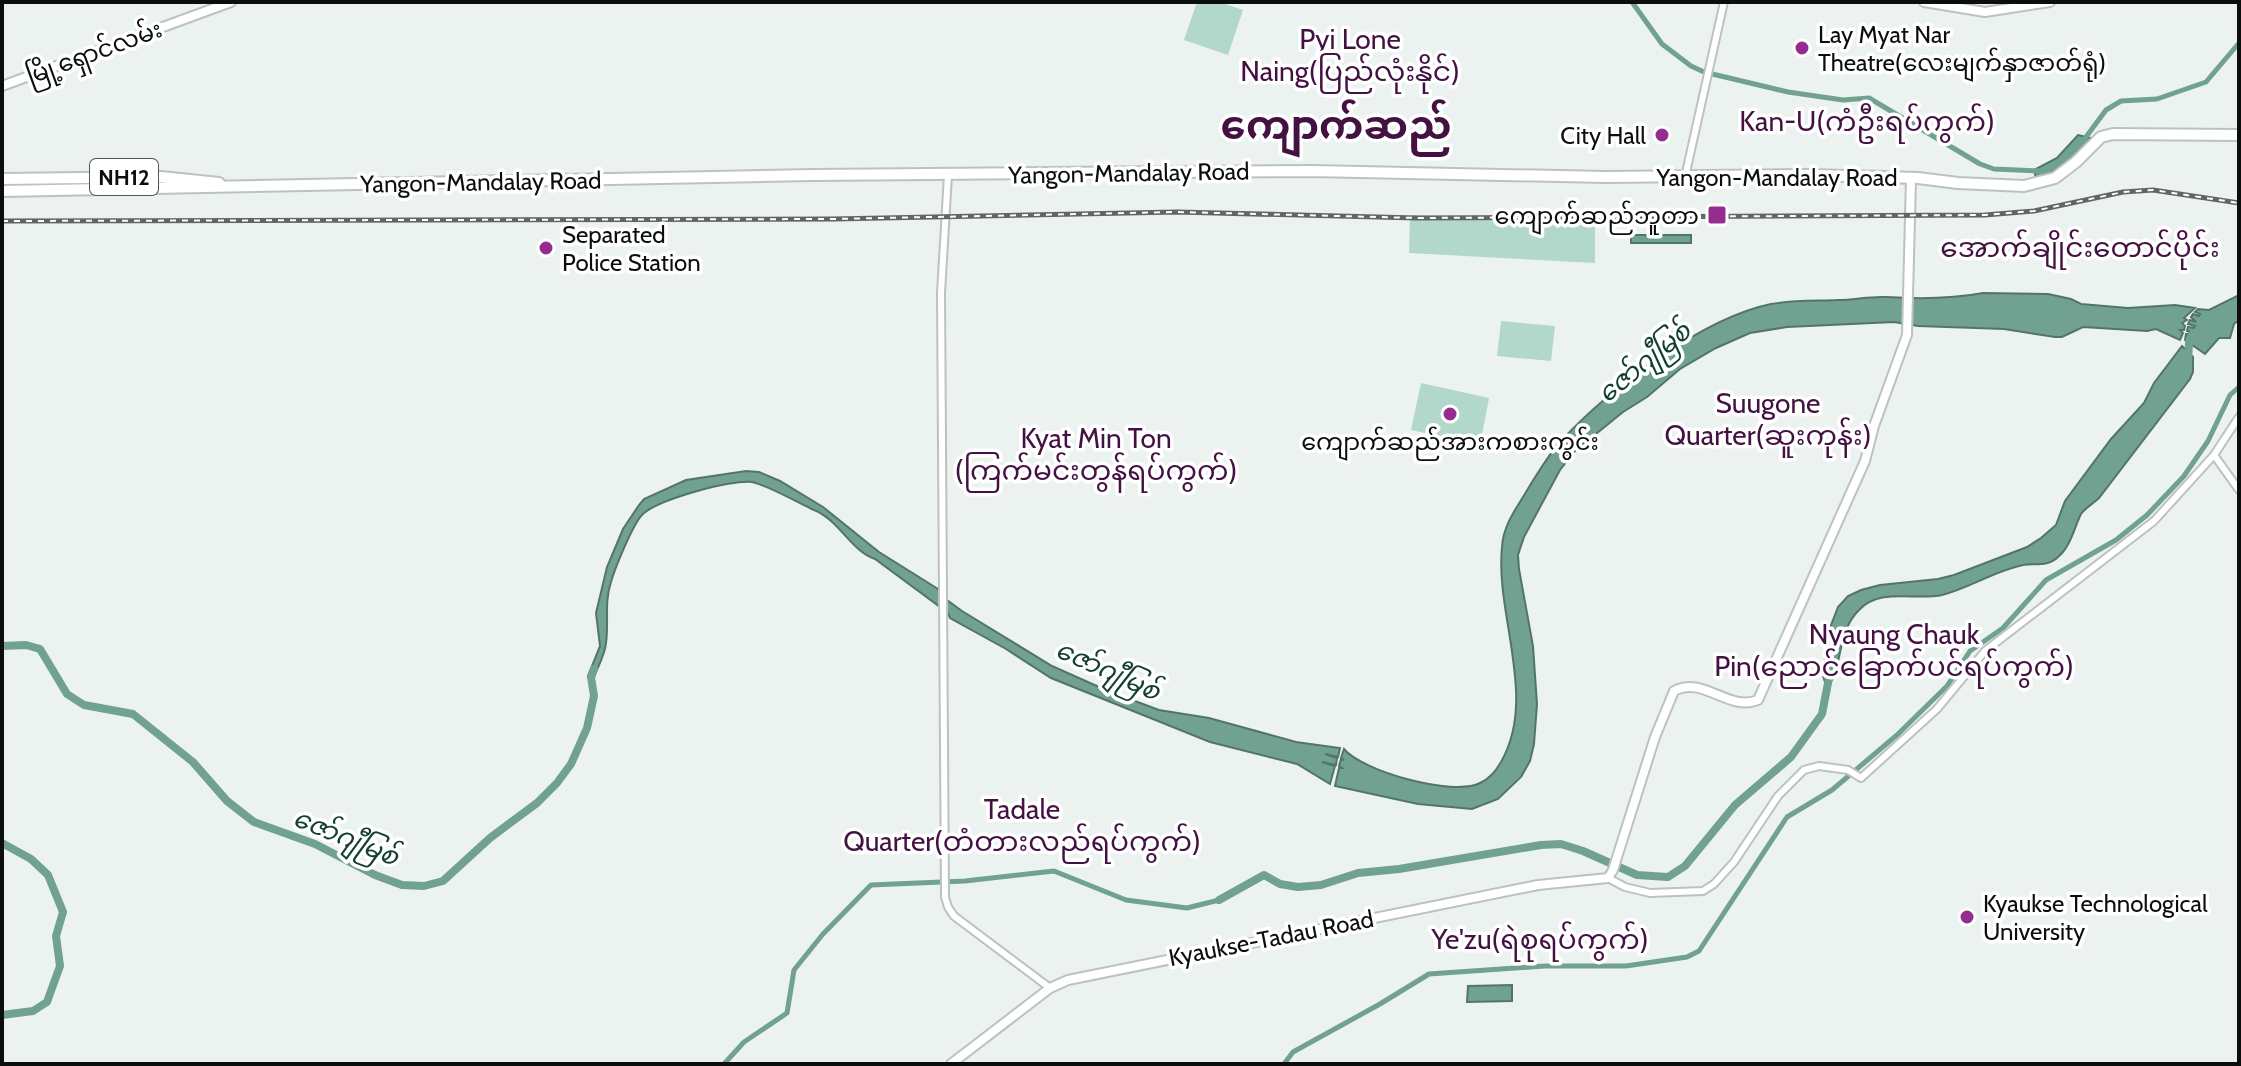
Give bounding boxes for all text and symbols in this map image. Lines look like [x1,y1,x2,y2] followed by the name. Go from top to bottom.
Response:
[22,13,167,95] street label: မြို့ရှောင်လမ်း
[1818,20,2106,82] place label: Lay Myat Nar Theatre(လေးမျက်နှာဇာတ်ရုံ)
[1240,22,1460,94] district label: Pyi Lone Naing(ပြည်လုံးနိုင်)
[1793,39,1811,57] marker: Lay Myat Nar Theatre(လေးမျက်နှာဇာတ်ရုံ)
[1221,99,1451,158] district label: ကျောက်ဆည်
[1739,103,1995,144] district label: Kan-U(ကံဦးရပ်ကွက်)
[1560,121,1646,150] place label: City Hall
[1653,126,1671,144] marker: City Hall
[1007,156,1250,190] street label: Yangon-Mandalay Road
[90,159,158,195] road number: NH12
[1655,163,1898,192] street label: Yangon-Mandalay Road
[359,165,602,199] street label: Yangon-Mandalay Road
[1495,200,1699,235] place label: ကျောက်ဆည်ဘူတာ
[1706,204,1728,226] marker: ကျောက်ဆည်ဘူတာ
[562,220,701,277] place label: Separated Police Station
[1940,229,2220,270] district label: အောက်ချိုင်းတောင်ပိုင်း
[537,239,555,257] marker: Separated Police Station
[1590,312,1703,414] water label: ဇော်ဂျီမြစ်
[1665,386,1871,458] district label: Suugone Quarter(ဆူးကုန်း)
[1441,405,1459,423] marker: ကျောက်ဆည်အားကစားကွင်း
[955,421,1237,493] district label: Kyat Min Ton (ကြက်မင်းတွန်ရပ်ကွက်)
[1301,426,1599,461] place label: ကျောက်ဆည်အားကစားကွင်း
[1714,617,2074,689] district label: Nyaung Chauk Pin(ညောင်ခြောက်ပင်ရပ်ကွက်)
[1048,631,1168,714] water label: ဇော်ဂျီမြစ်
[843,792,1201,864] district label: Tadale Quarter(တံတားလည်ရပ်ကွက်)
[286,800,406,879] water label: ဇော်ဂျီမြစ်
[1983,889,2208,946] place label: Kyaukse Technological University
[1166,904,1376,972] street label: Kyaukse-Tadau Road
[1958,908,1976,926] marker: Kyaukse Technological University
[1431,921,1648,962] district label: Ye'zu(ရဲစုရပ်ကွက်)

